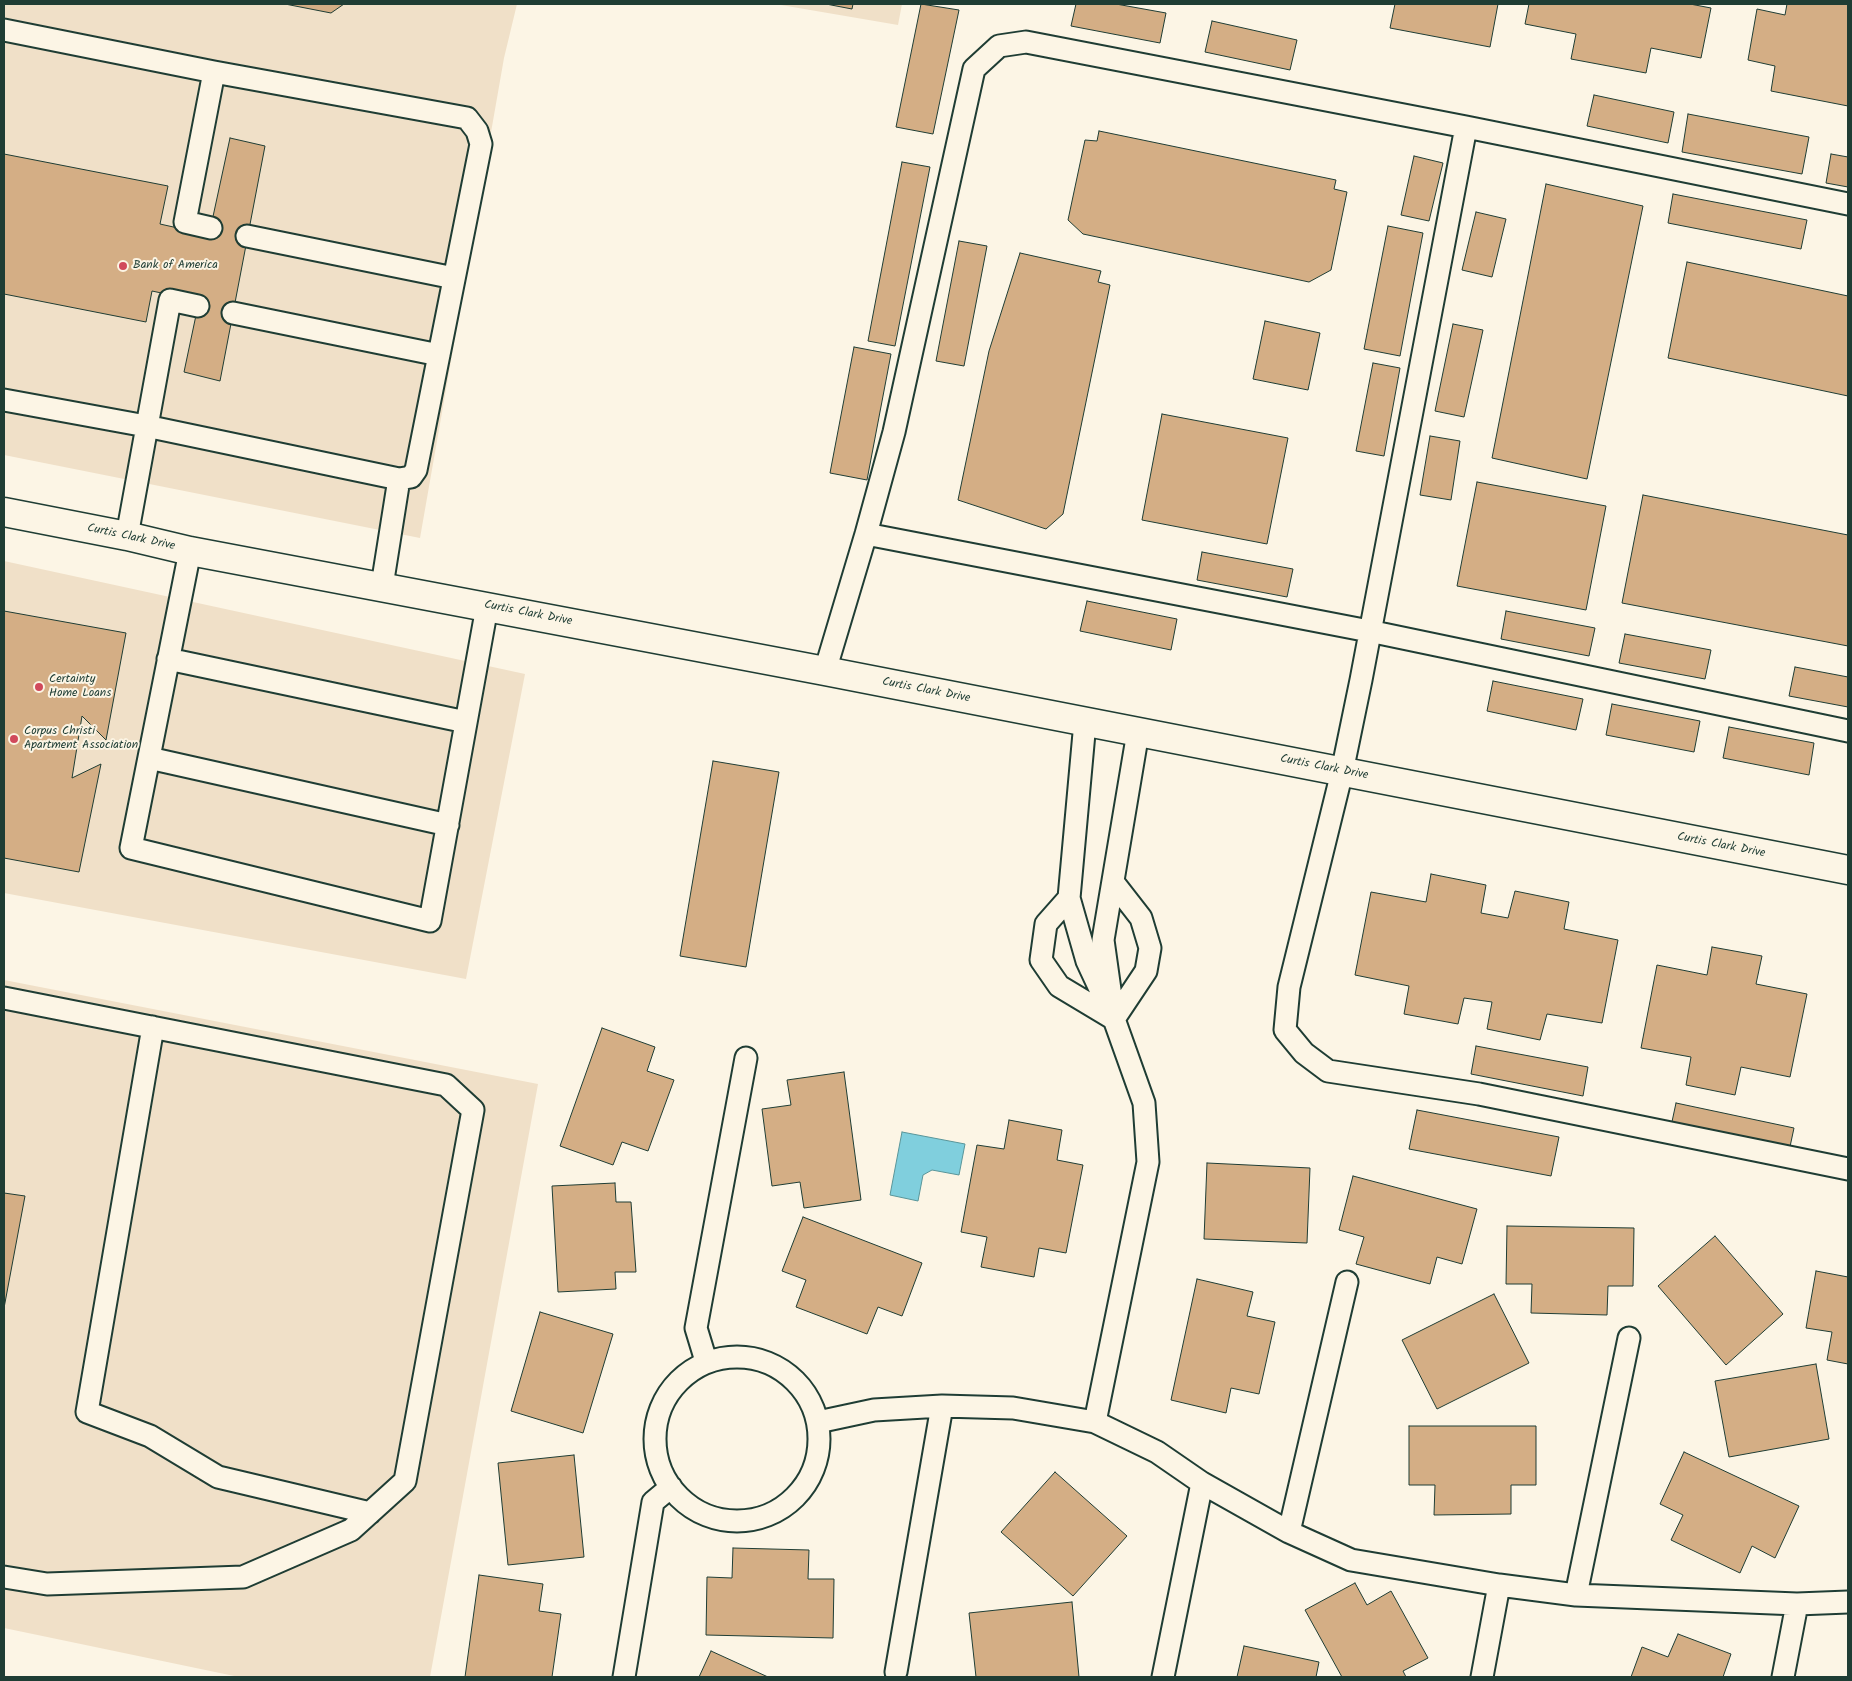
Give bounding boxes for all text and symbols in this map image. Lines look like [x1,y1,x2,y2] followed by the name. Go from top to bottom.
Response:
[133,259,218,273] place label: Bank of America
[117,260,129,272] marker: Bank of America
[86,522,176,554] street label: Curtis Clark Drive
[483,598,573,630] street label: Curtis Clark Drive
[49,673,111,701] place label: Certainty Home Loans
[881,675,971,707] street label: Curtis Clark Drive
[33,681,45,693] marker: Certainty Home Loans
[24,725,138,753] place label: Corpus Christi Apartment Association
[8,733,20,745] marker: Corpus Christi Apartment Association
[1279,752,1369,784] street label: Curtis Clark Drive
[1676,830,1766,862] street label: Curtis Clark Drive

